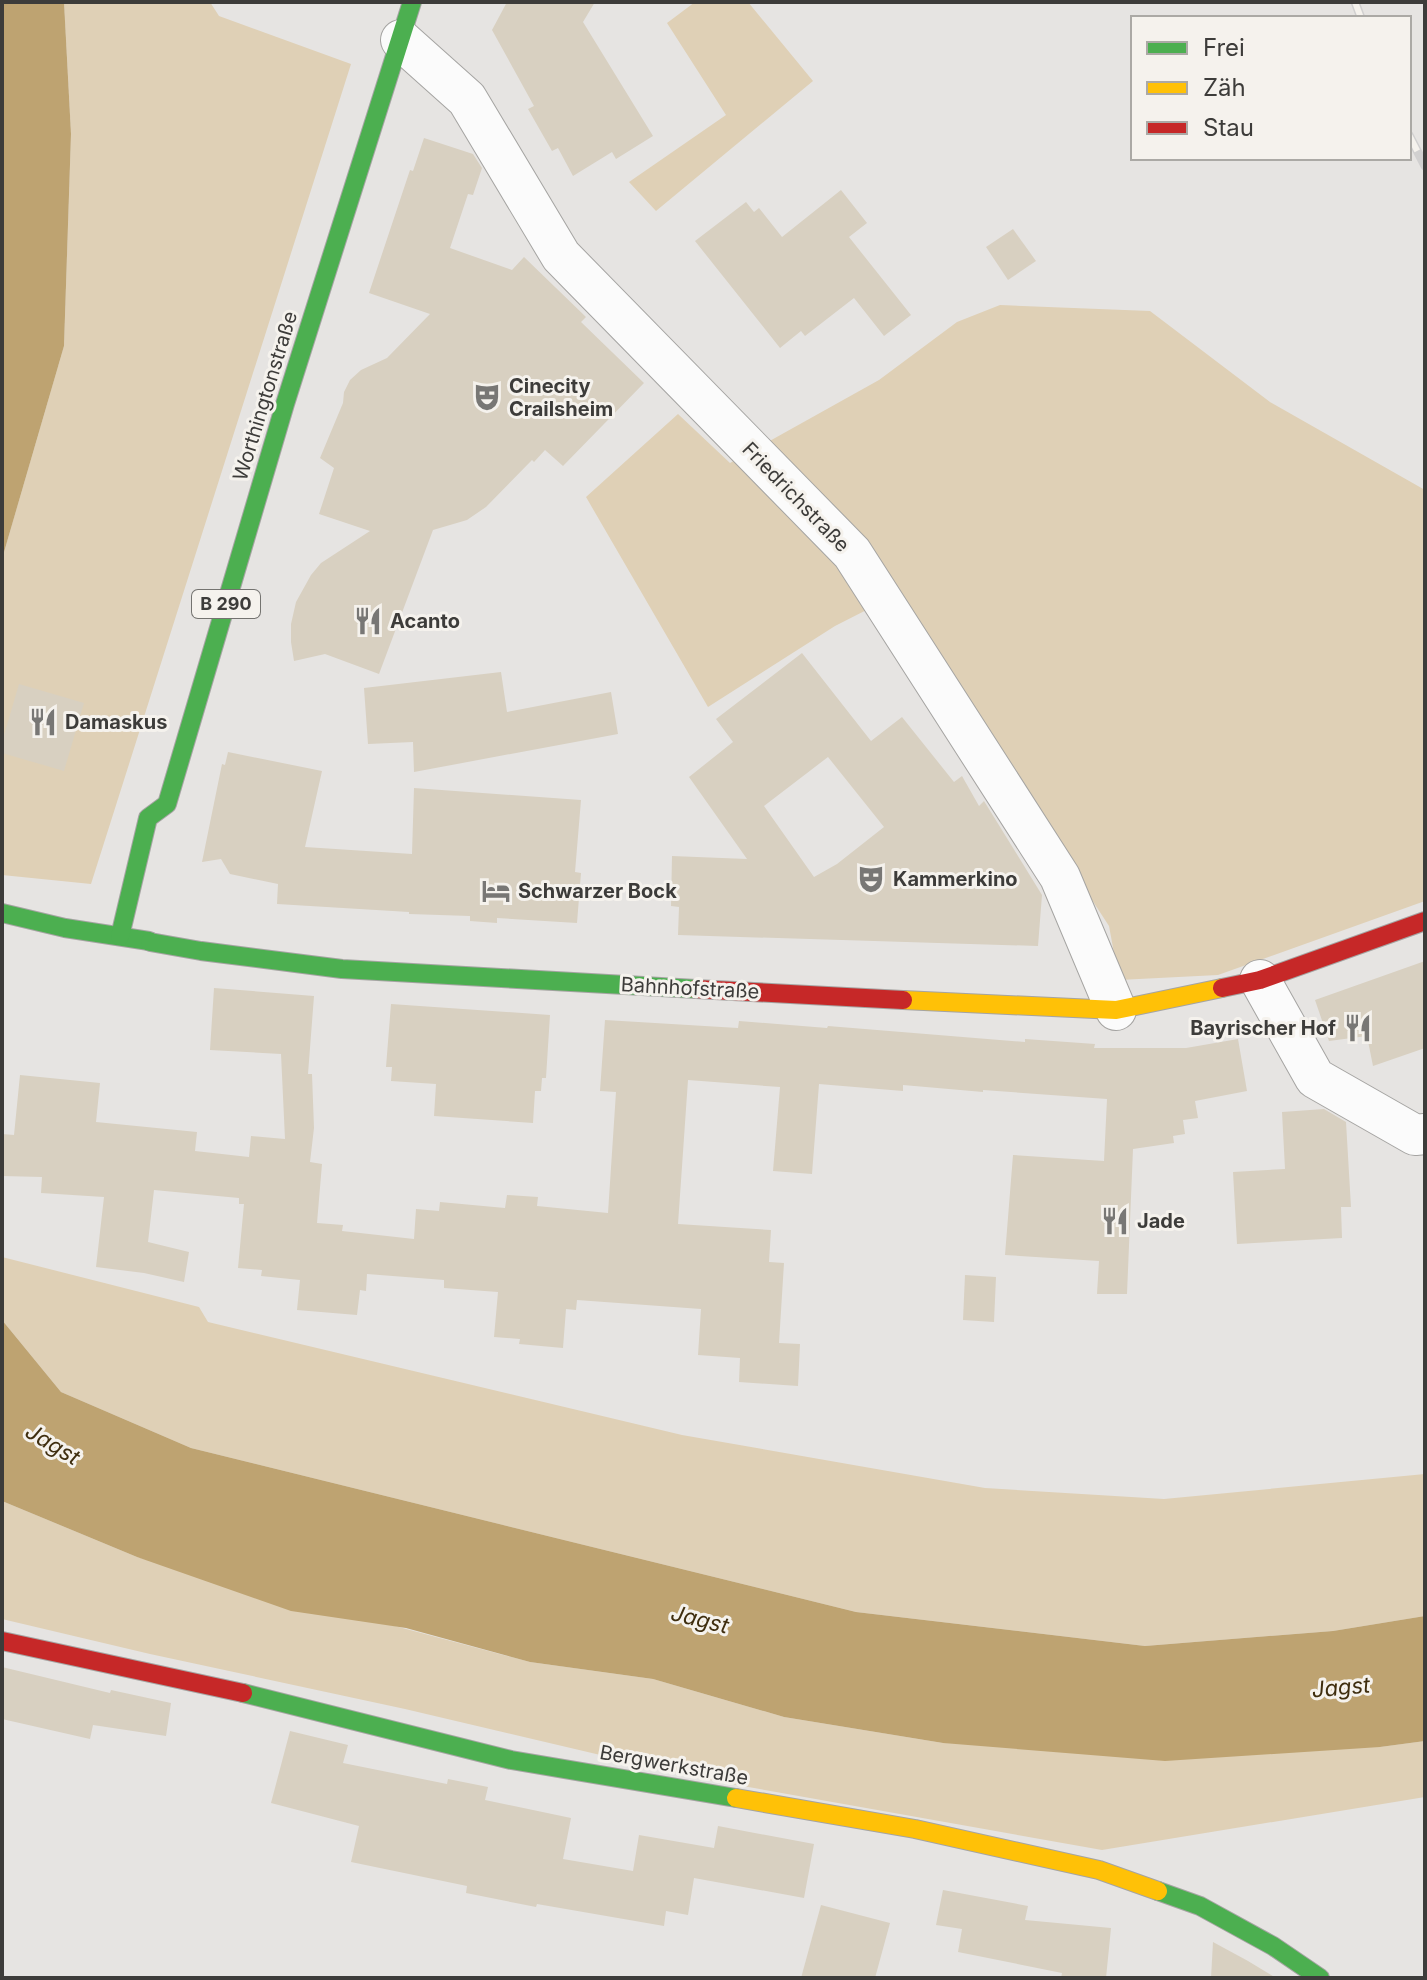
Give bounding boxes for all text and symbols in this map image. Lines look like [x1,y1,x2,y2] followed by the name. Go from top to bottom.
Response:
[1131,16,1411,160] legend
[1203,33,1245,62] text: Frei
[1203,73,1246,102] text: Zäh
[1203,113,1254,142] text: Stau
[228,308,302,484] street label: Worthingtonstraße
[509,374,613,421] place label: Cinecity Crailsheim
[472,382,502,412] theatre icon: Cinecity Crailsheim
[737,437,855,557] street label: Friedrichstraße
[192,590,260,618] road number: B 290
[353,606,383,636] restaurant icon: Acanto
[390,609,460,633] place label: Acanto
[28,707,58,737] restaurant icon: Damaskus
[65,710,167,734] place label: Damaskus
[856,864,886,894] theatre icon: Kammerkino
[893,867,1018,891] place label: Kammerkino
[481,876,511,906] hotel icon: Schwarzer Bock
[518,879,677,903] place label: Schwarzer Bock
[620,972,760,1004] street label: Bahnhofstraße
[1343,1013,1373,1043] restaurant icon: Bayrischer Hof
[1190,1016,1336,1040] place label: Bayrischer Hof
[1100,1206,1130,1236] restaurant icon: Jade
[1137,1209,1185,1233] place label: Jade
[21,1418,85,1471] water label: Jagst
[669,1599,732,1639] water label: Jagst
[1311,1671,1372,1702] water label: Jagst
[598,1740,750,1790] street label: Bergwerkstraße

